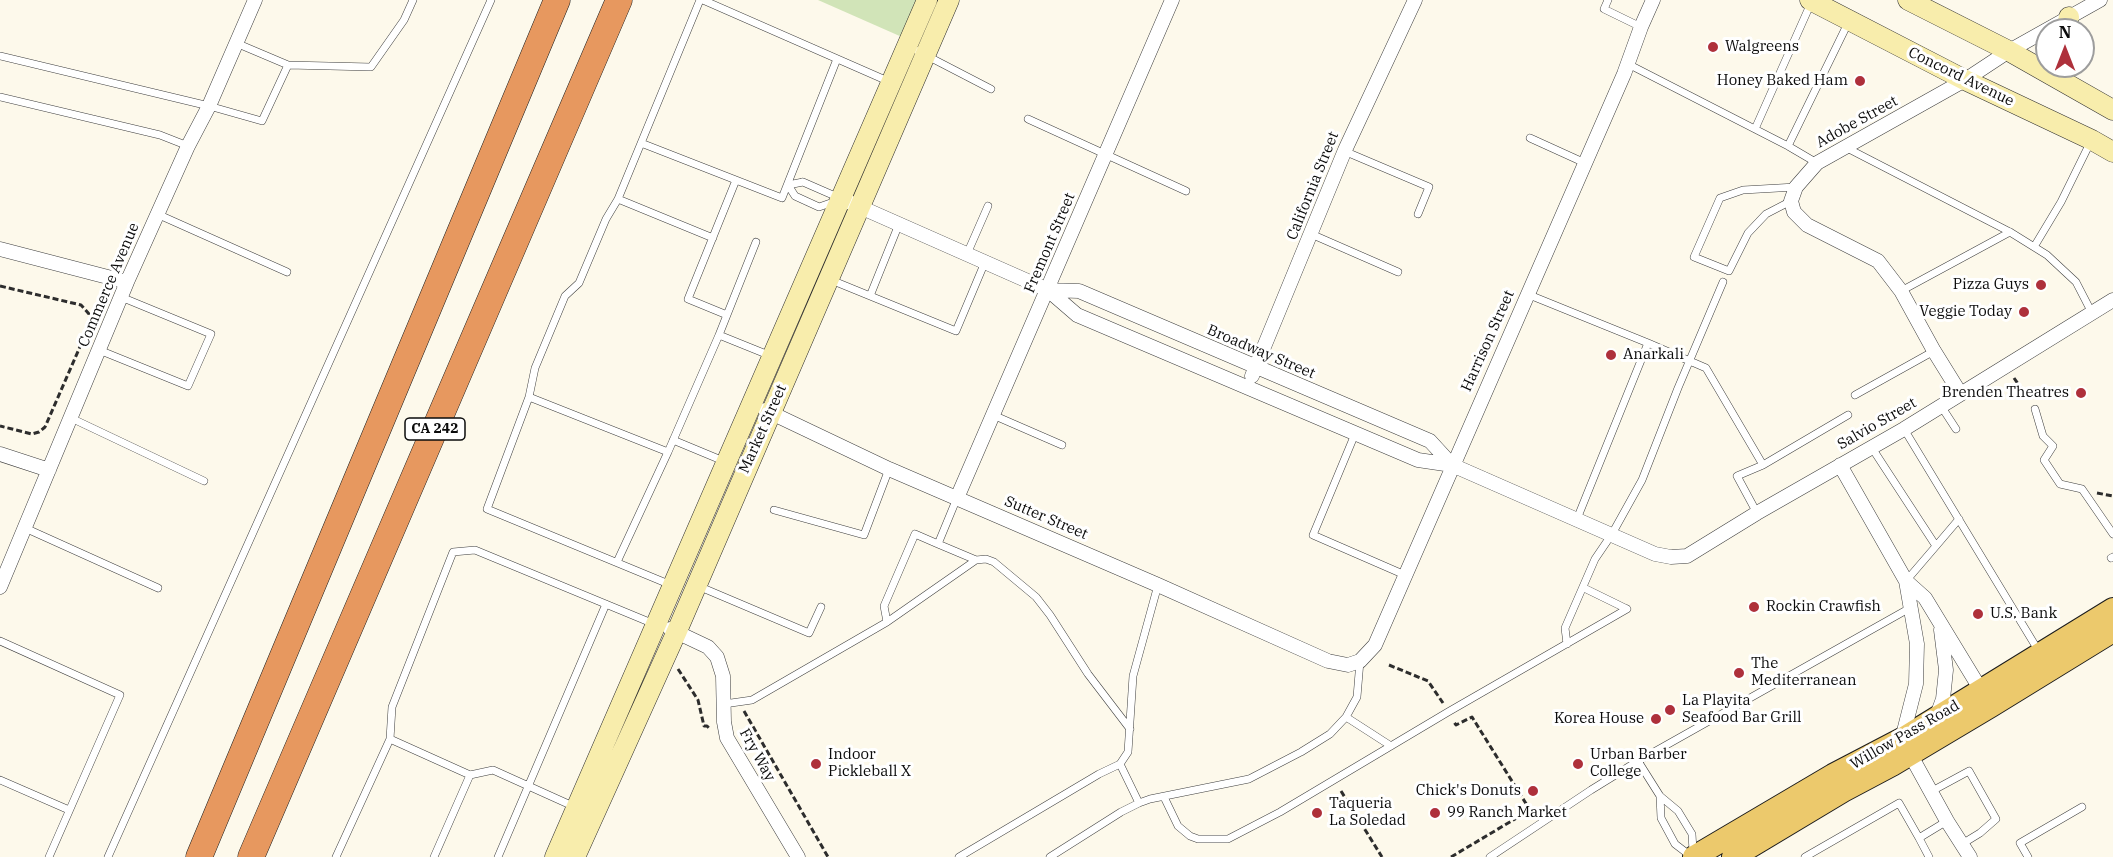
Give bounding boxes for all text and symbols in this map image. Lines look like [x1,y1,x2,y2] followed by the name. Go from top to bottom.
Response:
[2035,18,2095,78] north arrow
[2059,22,2071,42] text: N
[1725,38,1799,56] place label: Walgreens
[1706,40,1720,54] marker: Walgreens
[1905,44,2017,110] street label: Concord Avenue
[1717,72,1848,90] place label: Honey Baked Ham
[1853,74,1867,88] marker: Honey Baked Ham
[1813,92,1901,152] street label: Adobe Street
[1283,129,1343,243] street label: California Street
[1021,190,1079,296] street label: Fremont Street
[75,220,143,350] street label: Commerce Avenue
[1953,276,2029,294] place label: Pizza Guys
[2034,278,2048,292] marker: Pizza Guys
[1458,288,1518,394] street label: Harrison Street
[1919,303,2012,321] place label: Veggie Today
[2017,305,2031,319] marker: Veggie Today
[1204,321,1318,383] street label: Broadway Street
[1623,346,1684,364] place label: Anarkali
[1604,348,1618,362] marker: Anarkali
[735,382,791,476] street label: Market Street
[1942,384,2069,402] place label: Brenden Theatres
[2074,386,2088,400] marker: Brenden Theatres
[1834,394,1920,454] street label: Salvio Street
[405,418,465,440] road number: CA 242
[1002,492,1090,544] street label: Sutter Street
[1766,598,1881,616] place label: Rockin Crawfish
[1747,600,1761,614] marker: Rockin Crawfish
[1990,605,2057,623] place label: U.S. Bank
[1971,607,1985,621] marker: U.S. Bank
[1751,655,1856,690] place label: The Mediterranean
[1732,666,1746,680] marker: The Mediterranean
[1682,692,1802,727] place label: La Playita Seafood Bar Grill
[1847,697,1963,773] street label: Willow Pass Road
[1663,703,1677,717] marker: La Playita Seafood Bar Grill
[1554,710,1644,728] place label: Korea House
[1649,712,1663,726] marker: Korea House
[735,726,779,784] street label: Fry Way
[828,746,911,781] place label: Indoor Pickleball X
[1590,746,1687,781] place label: Urban Barber College
[809,757,823,771] marker: Indoor Pickleball X
[1571,757,1585,771] marker: Urban Barber College
[1416,782,1521,800] place label: Chick's Donuts
[1526,784,1540,798] marker: Chick's Donuts
[1329,795,1406,830] place label: Taqueria La Soledad
[1447,804,1567,822] place label: 99 Ranch Market
[1310,806,1324,820] marker: Taqueria La Soledad
[1428,806,1442,820] marker: 99 Ranch Market

